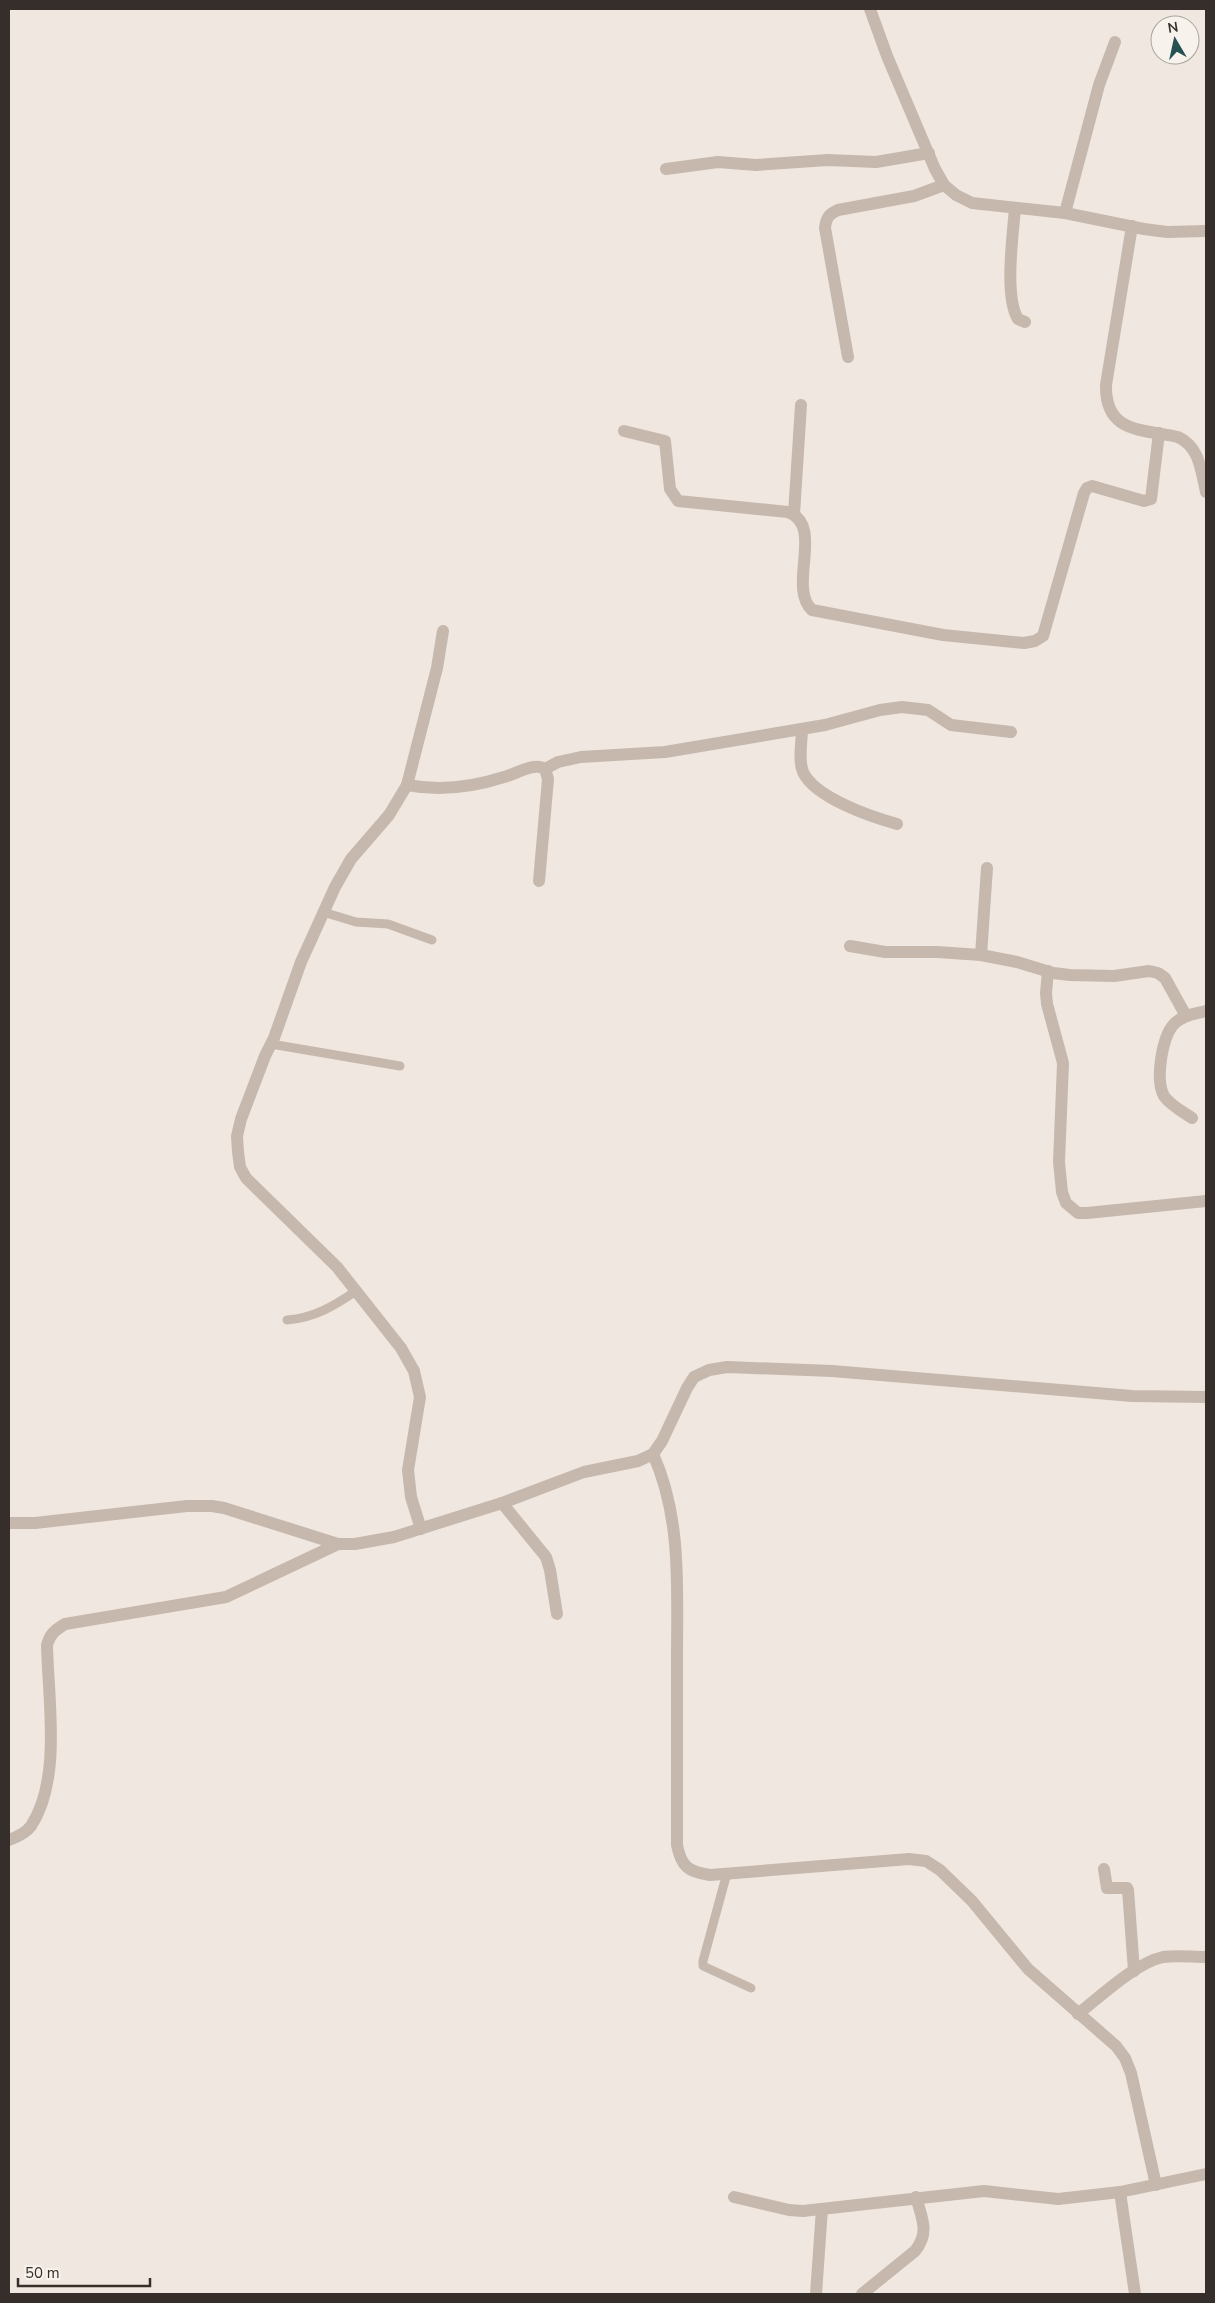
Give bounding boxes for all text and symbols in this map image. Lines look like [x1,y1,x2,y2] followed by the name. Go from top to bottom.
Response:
[1150,15,1200,65] north arrow
[1166,17,1180,38] text: N
[18,2256,150,2288] scale bar
[25,2263,60,2283] text: 50 m

